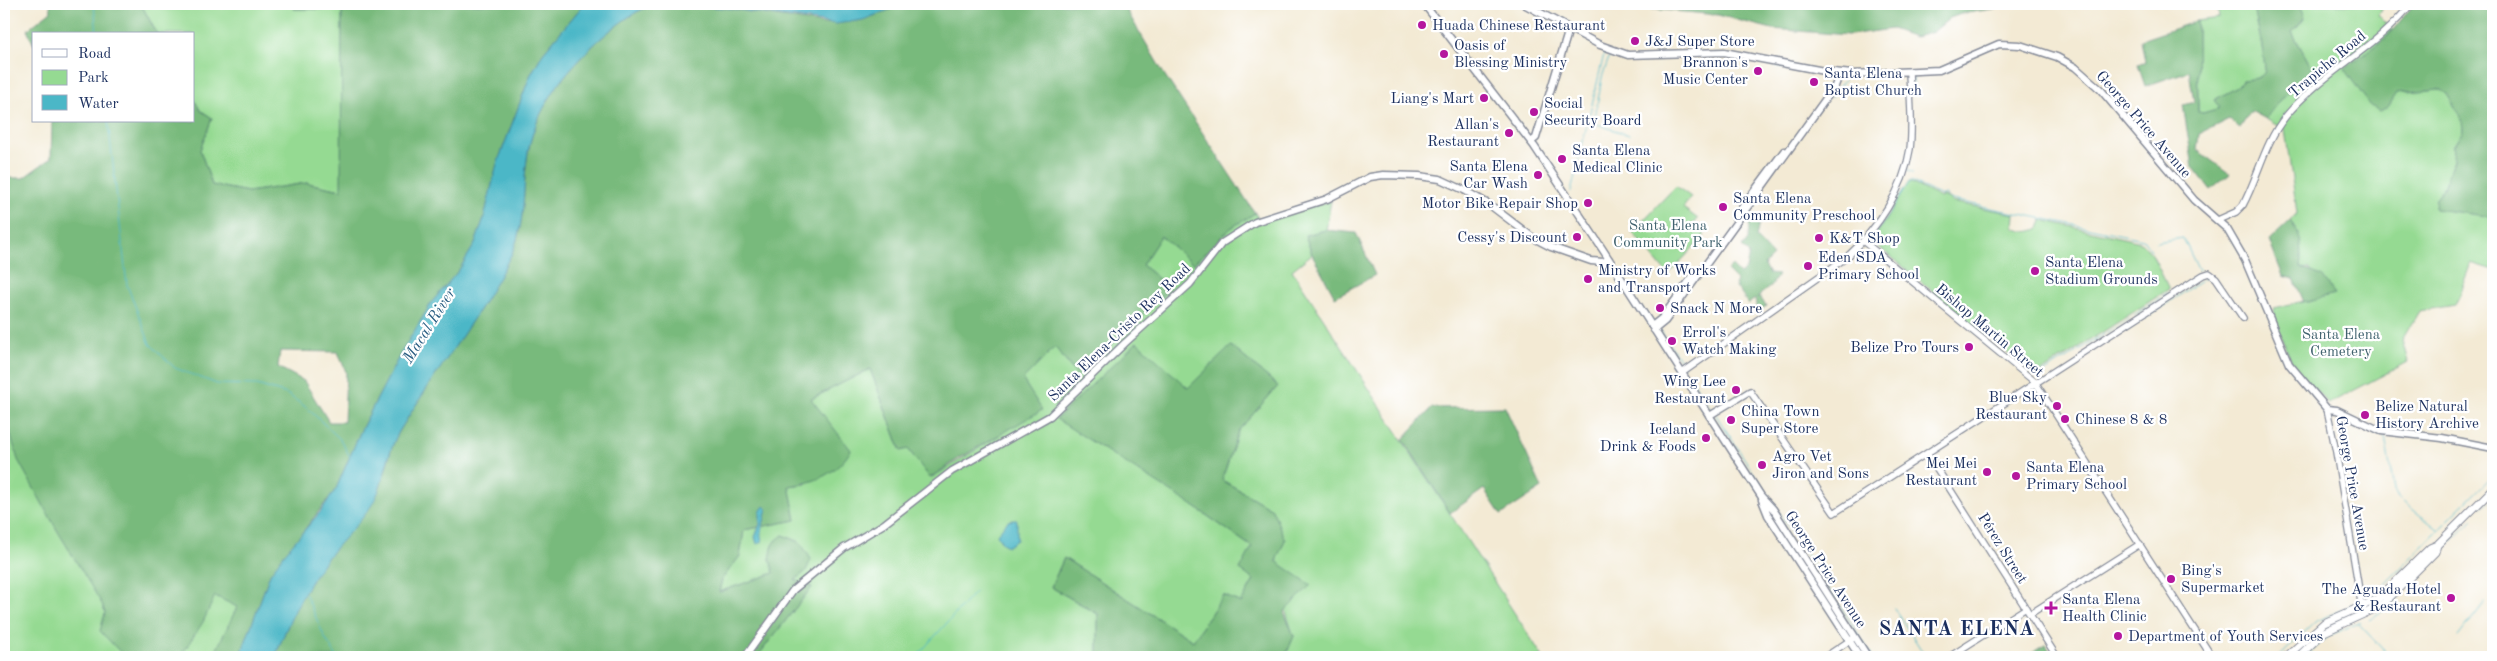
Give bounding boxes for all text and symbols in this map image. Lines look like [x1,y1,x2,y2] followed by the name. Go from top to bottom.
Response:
[1416,19,1428,31] marker: Huada Chinese Restaurant
[1432,19,1605,34] place label: Huada Chinese Restaurant
[2287,29,2369,102] street label: Trapiche Road
[32,32,195,122] legend
[1629,35,1641,47] marker: J&J Super Store
[1645,35,1755,50] place label: J&J Super Store
[1454,39,1567,71] place label: Oasis of Blessing Ministry
[78,47,112,62] text: Road
[1438,48,1450,60] marker: Oasis of Blessing Ministry
[1663,56,1748,88] place label: Brannon's Music Center
[1752,65,1764,77] marker: Brannon's Music Center
[1824,67,1922,99] place label: Santa Elena Baptist Church
[2093,69,2193,181] street label: George Price Avenue
[78,71,109,86] text: Park
[1808,76,1820,88] marker: Santa Elena Baptist Church
[1391,92,1474,107] place label: Liang's Mart
[1478,92,1490,104] marker: Liang's Mart
[78,97,119,112] text: Water
[1544,97,1642,129] place label: Social Security Board
[1528,106,1540,118] marker: Social Security Board
[1427,118,1499,150] place label: Allan's Restaurant
[1503,127,1515,139] marker: Allan's Restaurant
[1572,144,1663,176] place label: Santa Elena Medical Clinic
[1556,153,1568,165] marker: Santa Elena Medical Clinic
[1450,160,1529,192] place label: Santa Elena Car Wash
[1532,169,1544,181] marker: Santa Elena Car Wash
[1733,192,1875,224] place label: Santa Elena Community Preschool
[1422,197,1578,212] place label: Motor Bike Repair Shop
[1582,197,1594,209] marker: Motor Bike Repair Shop
[1717,201,1729,213] marker: Santa Elena Community Preschool
[1613,219,1723,251] park label: Santa Elena Community Park
[1457,231,1567,246] place label: Cessy's Discount
[1571,231,1583,243] marker: Cessy's Discount
[1813,232,1825,244] marker: K&T Shop
[1829,232,1900,247] place label: K&T Shop
[1818,251,1919,283] place label: Eden SDA Primary School
[2045,256,2158,288] place label: Santa Elena Stadium Grounds
[1802,260,1814,272] marker: Eden SDA Primary School
[1046,261,1194,405] street label: Santa Elena-Cristo Rey Road
[1598,264,1716,296] place label: Ministry of Works and Transport
[2029,265,2041,277] marker: Santa Elena Stadium Grounds
[1582,273,1594,285] marker: Ministry of Works and Transport
[1932,282,2046,381] street label: Bishop Martin Street
[400,285,460,367] water label: Macal River
[1654,302,1666,314] marker: Snack N More
[1670,302,1762,317] place label: Snack N More
[1682,326,1776,358] place label: Errol's Watch Making
[2302,328,2381,360] park label: Santa Elena Cemetery
[1666,335,1678,347] marker: Errol's Watch Making
[1850,341,1959,356] place label: Belize Pro Tours
[1963,341,1975,353] marker: Belize Pro Tours
[1654,375,1726,407] place label: Wing Lee Restaurant
[1730,384,1742,396] marker: Wing Lee Restaurant
[1975,391,2047,423] place label: Blue Sky Restaurant
[2051,400,2063,412] marker: Blue Sky Restaurant
[2375,400,2479,432] place label: Belize Natural History Archive
[1741,405,1820,437] place label: China Town Super Store
[2359,409,2371,421] marker: Belize Natural History Archive
[2059,413,2071,425] marker: Chinese 8 & 8
[2075,413,2167,428] place label: Chinese 8 & 8
[1725,414,1737,426] marker: China Town Super Store
[2332,415,2371,552] street label: George Price Avenue
[1600,423,1696,455] place label: Iceland Drink & Foods
[1700,432,1712,444] marker: Iceland Drink & Foods
[1772,450,1869,482] place label: Agro Vet Jiron and Sons
[1905,457,1977,489] place label: Mei Mei Restaurant
[1756,459,1768,471] marker: Agro Vet Jiron and Sons
[2026,461,2127,493] place label: Santa Elena Primary School
[1981,466,1993,478] marker: Mei Mei Restaurant
[2010,470,2022,482] marker: Santa Elena Primary School
[1781,509,1868,631] street label: George Price Avenue
[1974,511,2029,587] street label: Pérez Street
[2181,564,2265,596] place label: Bing's Supermarket
[2165,573,2177,585] marker: Bing's Supermarket
[2321,583,2441,615] place label: The Aguada Hotel & Restaurant
[2445,592,2457,604] marker: The Aguada Hotel & Restaurant
[2062,593,2147,625] place label: Santa Elena Health Clinic
[2044,601,2058,615] marker: Santa Elena Health Clinic
[1879,620,2035,640] district label: SANTA ELENA
[2112,630,2124,642] marker: Department of Youth Services
[2128,630,2323,645] place label: Department of Youth Services

